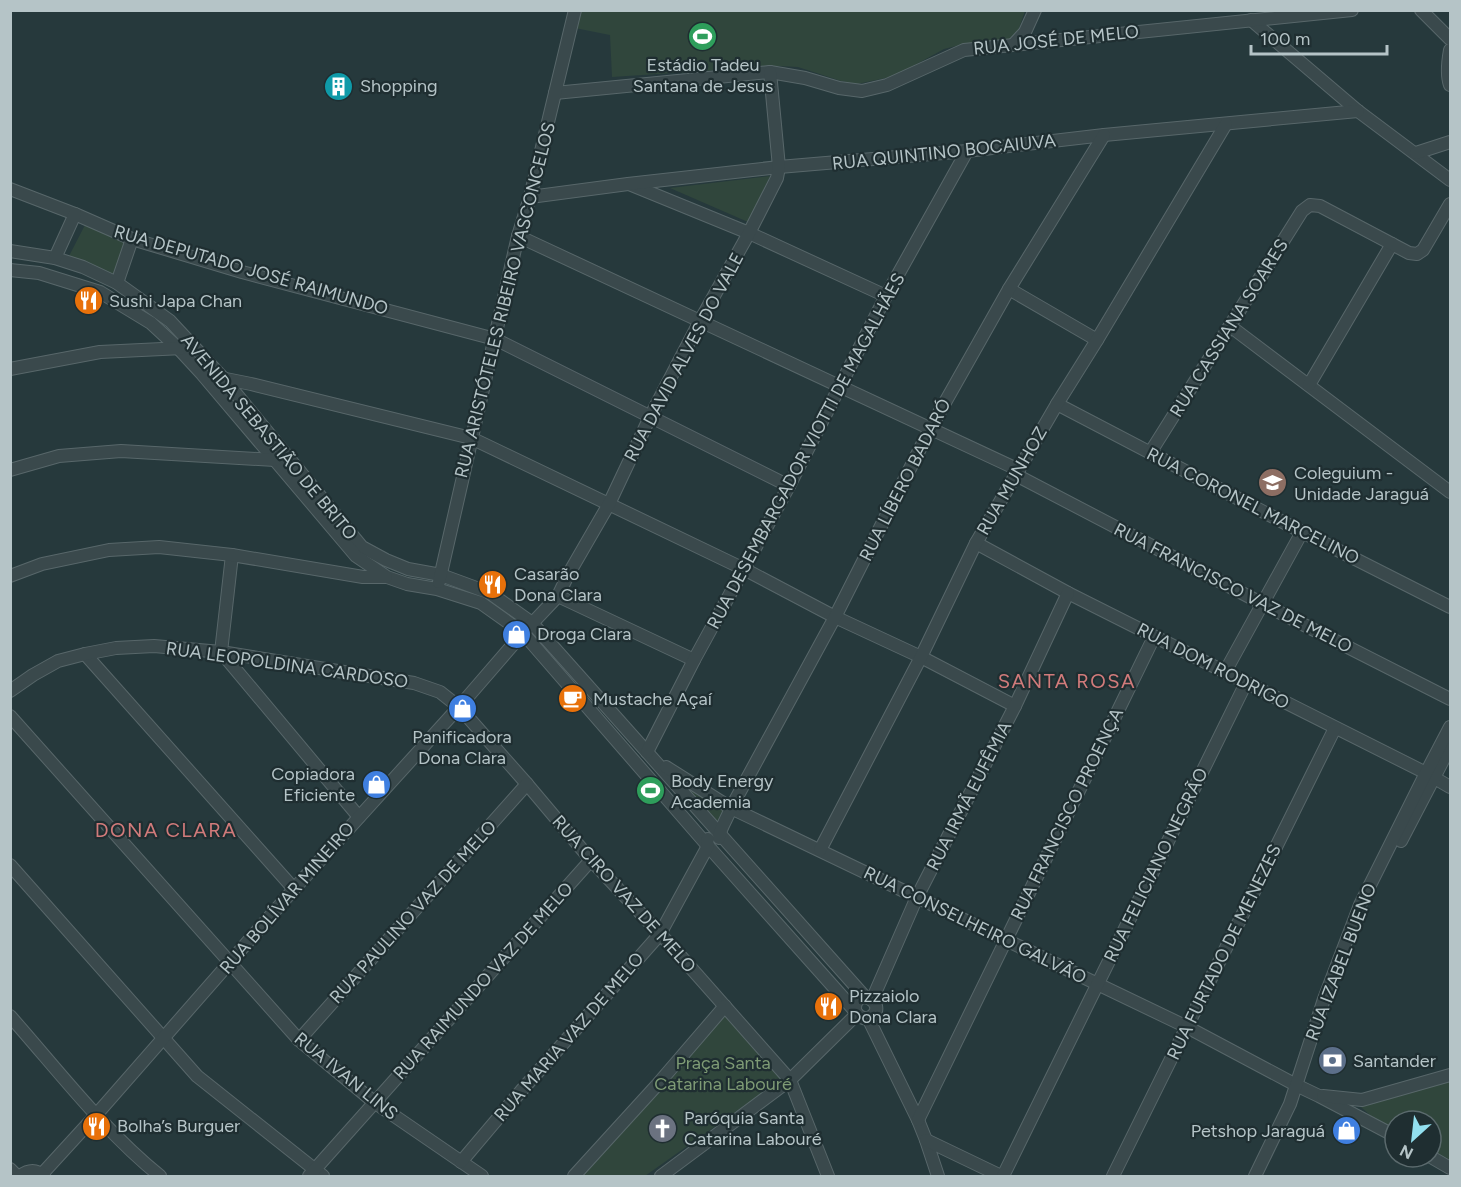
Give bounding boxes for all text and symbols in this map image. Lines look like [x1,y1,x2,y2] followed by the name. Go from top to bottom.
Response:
[1251,18,1388,56] scale bar
[687,20,719,52] sports icon: Estádio Tadeu Santana de Jesus
[972,20,1140,60] street label: RUA JOSÉ DE MELO
[1260,28,1310,50] text: 100 m
[633,54,773,97] place label: Estádio Tadeu Santana de Jesus
[323,70,355,102] building icon: Shopping
[360,75,438,97] place label: Shopping
[450,120,560,480] street label: RUA ARISTÓTELES RIBEIRO VASCONCELOS
[831,129,1057,175] street label: RUA QUINTINO BOCAIUVA
[111,220,391,320] street label: RUA DEPUTADO JOSÉ RAIMUNDO
[1165,235,1293,421] street label: RUA CASSIANA SOARES
[619,249,749,465] street label: RUA DAVID ALVES DO VALE
[702,269,910,633] street label: RUA DESEMBARGADOR VIOTTI DE MAGALHÃES
[72,285,104,317] restaurant icon: Sushi Japa Chan
[109,290,242,312] place label: Sushi Japa Chan
[176,329,362,545] street label: AVENIDA SEBASTIÃO DE BRITO
[855,395,955,565] street label: RUA LÍBERO BADARÓ
[972,423,1052,539] street label: RUA MUNHOZ
[1143,443,1363,569] street label: RUA CORONEL MARCELINO
[1294,462,1429,505] place label: Coleguium - Unidade Jaraguá
[1257,467,1289,499] school or university icon: Coleguium - Unidade Jaraguá
[1110,518,1356,658] street label: RUA FRANCISCO VAZ DE MELO
[514,563,602,606] place label: Casarão Dona Clara
[477,568,509,600] restaurant icon: Casarão Dona Clara
[500,618,532,650] shop icon: Droga Clara
[1133,618,1293,714] street label: RUA DOM RODRIGO
[537,623,631,645] place label: Droga Clara
[165,637,409,693] street label: RUA LEOPOLDINA CARDOSO
[998,669,1136,693] district label: SANTA ROSA
[556,683,588,715] cafe icon: Mustache Açaí
[593,688,713,710] place label: Mustache Açaí
[446,692,478,724] shop icon: Panificadora Dona Clara
[1006,704,1128,924] street label: RUA FRANCISCO PROENÇA
[922,718,1016,874] street label: RUA IRMÃ EUFÊMIA
[412,726,512,769] place label: Panificadora Dona Clara
[271,763,355,806] place label: Copiadora Eficiente
[1099,764,1213,966] street label: RUA FELICIANO NEGRÃO
[360,768,392,800] shop icon: Copiadora Eficiente
[671,770,774,813] place label: Body Energy Academia
[634,775,666,807] sports icon: Body Energy Academia
[547,811,701,977] street label: RUA CIRO VAZ DE MELO
[325,816,501,1008] street label: RUA PAULINO VAZ DE MELO
[215,817,359,979] street label: RUA BOLÍVAR MINEIRO
[95,818,237,842] district label: DONA CLARA
[1162,841,1286,1063] street label: RUA FURTADO DE MENEZES
[860,861,1090,989] street label: RUA CONSELHEIRO GALVÃO
[389,878,577,1084] street label: RUA RAIMUNDO VAZ DE MELO
[1301,880,1381,1044] street label: RUA IZABEL BUENO
[489,948,649,1126] street label: RUA MARIA VAZ DE MELO
[849,985,937,1028] place label: Pizzaiolo Dona Clara
[812,990,844,1022] restaurant icon: Pizzaiolo Dona Clara
[290,1027,402,1125] street label: RUA IVAN LINS
[1316,1045,1348,1077] bank icon: Santander
[1353,1050,1436,1072] place label: Santander
[654,1052,792,1095] park label: Praça Santa Catarina Labouré
[684,1107,822,1150] place label: Paróquia Santa Catarina Labouré
[1383,1109,1443,1169] north arrow
[80,1110,112,1142] restaurant icon: Bolha’s Burguer
[647,1112,679,1144] church icon: Paróquia Santa Catarina Labouré
[117,1115,240,1137] place label: Bolha’s Burguer
[1330,1115,1362,1147] shop icon: Petshop Jaraguá
[1191,1120,1325,1142] place label: Petshop Jaraguá
[1397,1141,1416,1163] text: N

